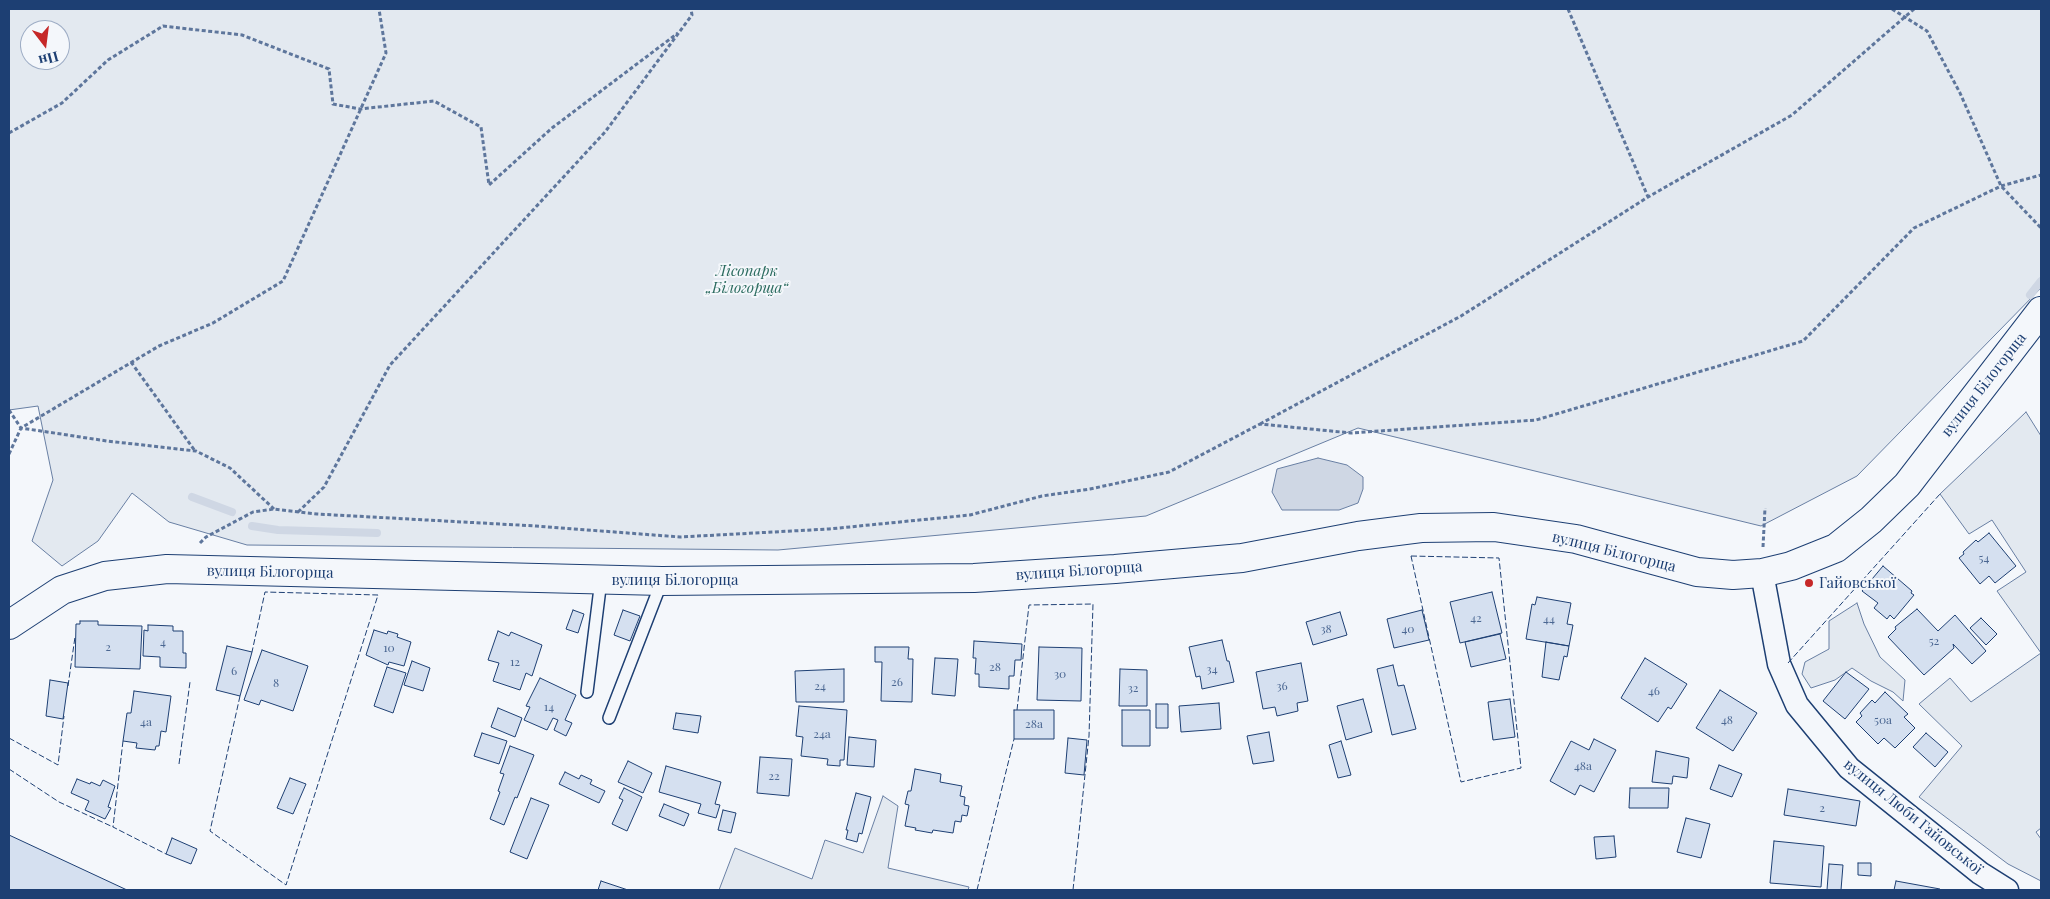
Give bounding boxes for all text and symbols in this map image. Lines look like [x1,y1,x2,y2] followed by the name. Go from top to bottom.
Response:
[20,20,70,70] north arrow
[37,47,61,71] text: Пн
[706,262,788,297] park label: Лісопарк „Білогорща“
[1938,329,2030,441] street label: вулиця Білогорща
[1550,528,1678,576] street label: вулиця Білогорща
[1979,551,1989,565] house number: 54
[1015,558,1143,584] street label: вулиця Білогорща
[206,562,334,582] street label: вулиця Білогорща
[612,571,738,589] street label: вулиця Білогорща
[1819,574,1896,592] place label: Гайовської
[1803,577,1815,589] marker: Гайовської
[1470,611,1482,625] house number: 42
[1543,612,1555,626] house number: 44
[1320,622,1332,636] house number: 38
[1401,622,1415,636] house number: 40
[1929,634,1939,648] house number: 52
[160,635,166,649] house number: 4
[105,640,111,654] house number: 2
[383,641,395,655] house number: 10
[510,655,520,669] house number: 12
[989,660,1001,674] house number: 28
[1206,662,1218,676] house number: 34
[231,664,237,678] house number: 6
[1054,667,1066,681] house number: 30
[891,675,903,689] house number: 26
[273,676,279,690] house number: 8
[814,679,826,693] house number: 24
[1276,679,1288,693] house number: 36
[1127,681,1139,695] house number: 32
[1648,684,1660,698] house number: 46
[544,700,554,714] house number: 14
[1721,713,1733,727] house number: 48
[1874,713,1892,727] house number: 50а
[140,715,152,729] house number: 4а
[1025,717,1043,731] house number: 28а
[813,727,831,741] house number: 24а
[1840,755,1986,879] street label: вулиця Люби Гайовської
[1574,759,1592,773] house number: 48а
[768,769,780,783] house number: 22
[1819,801,1825,815] house number: 2

